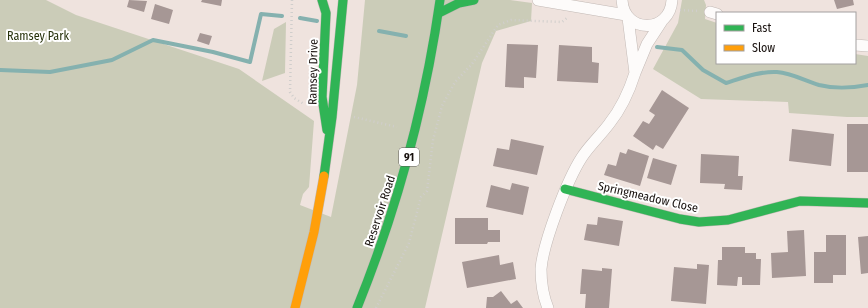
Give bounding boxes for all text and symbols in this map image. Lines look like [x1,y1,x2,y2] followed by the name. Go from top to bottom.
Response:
[716,12,856,64] legend
[752,21,771,35] text: Fast
[7,29,69,43] park label: Ramsey Park
[305,39,321,105] street label: Ramsey Drive
[752,41,775,55] text: Slow
[399,148,419,166] road number: 91
[362,174,398,248] street label: Reservoir Road
[597,179,699,215] street label: Springmeadow Close

